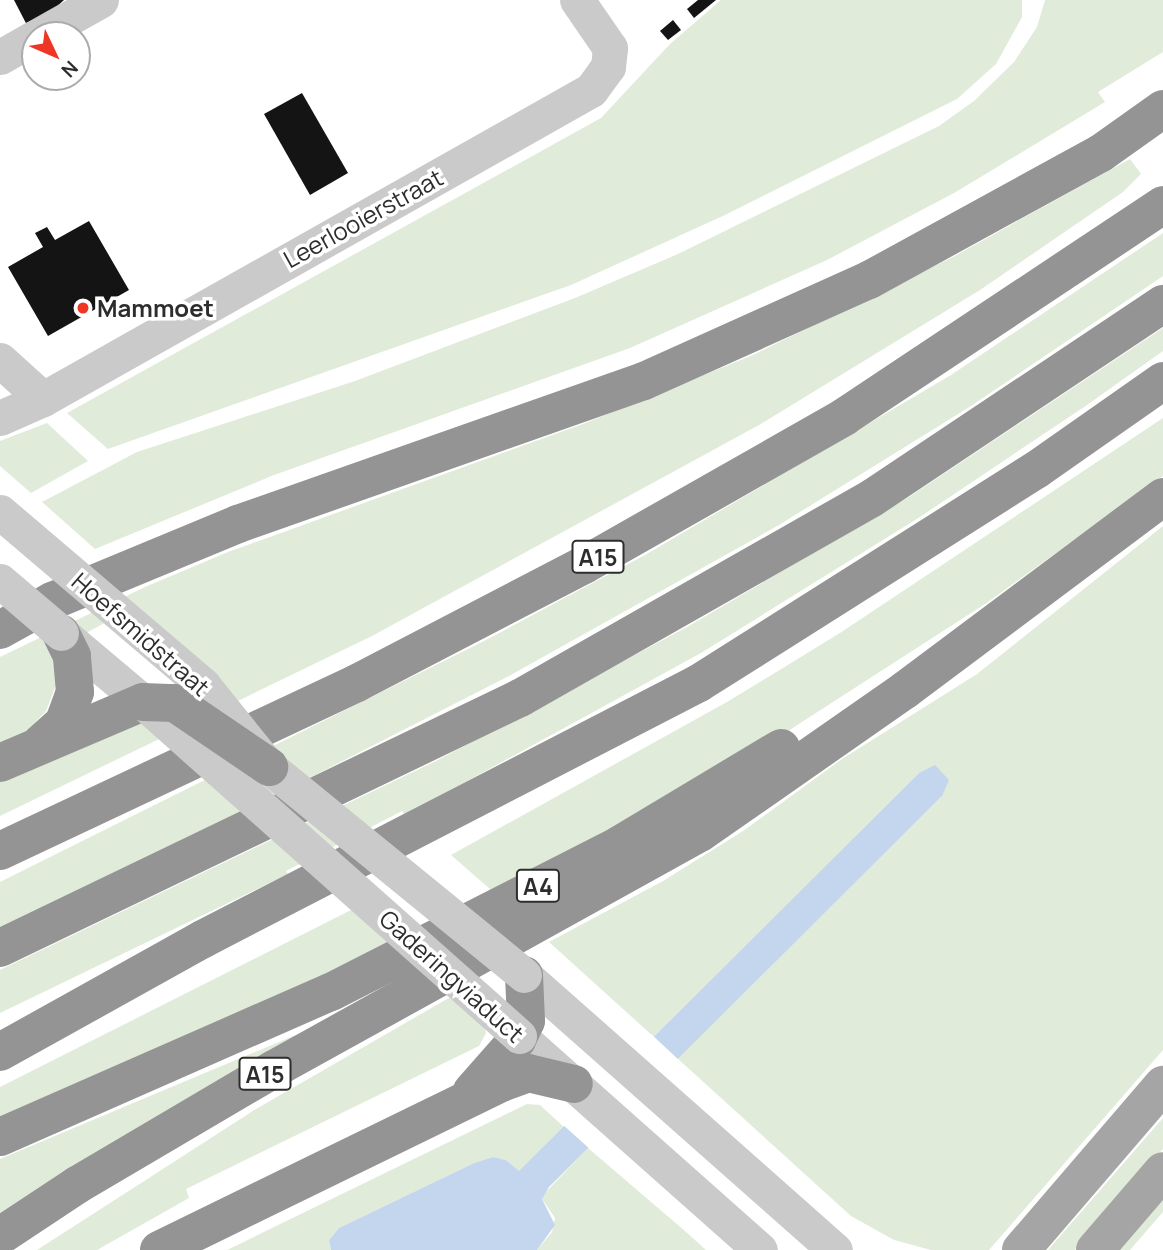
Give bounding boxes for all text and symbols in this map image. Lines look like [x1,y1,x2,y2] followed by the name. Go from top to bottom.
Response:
[21,21,91,91] north arrow
[56,55,84,83] text: N
[278,162,448,274] street label: Leerlooierstraat
[97,294,214,322] place label: Mammoet
[75,300,91,316] marker: Mammoet
[570,538,626,576] road number: A15
[66,567,216,701] street label: Hoefsmidstraat
[515,866,561,906] road number: A4
[374,904,530,1048] street label: Gaderingviaduct
[237,1054,293,1093] road number: A15

